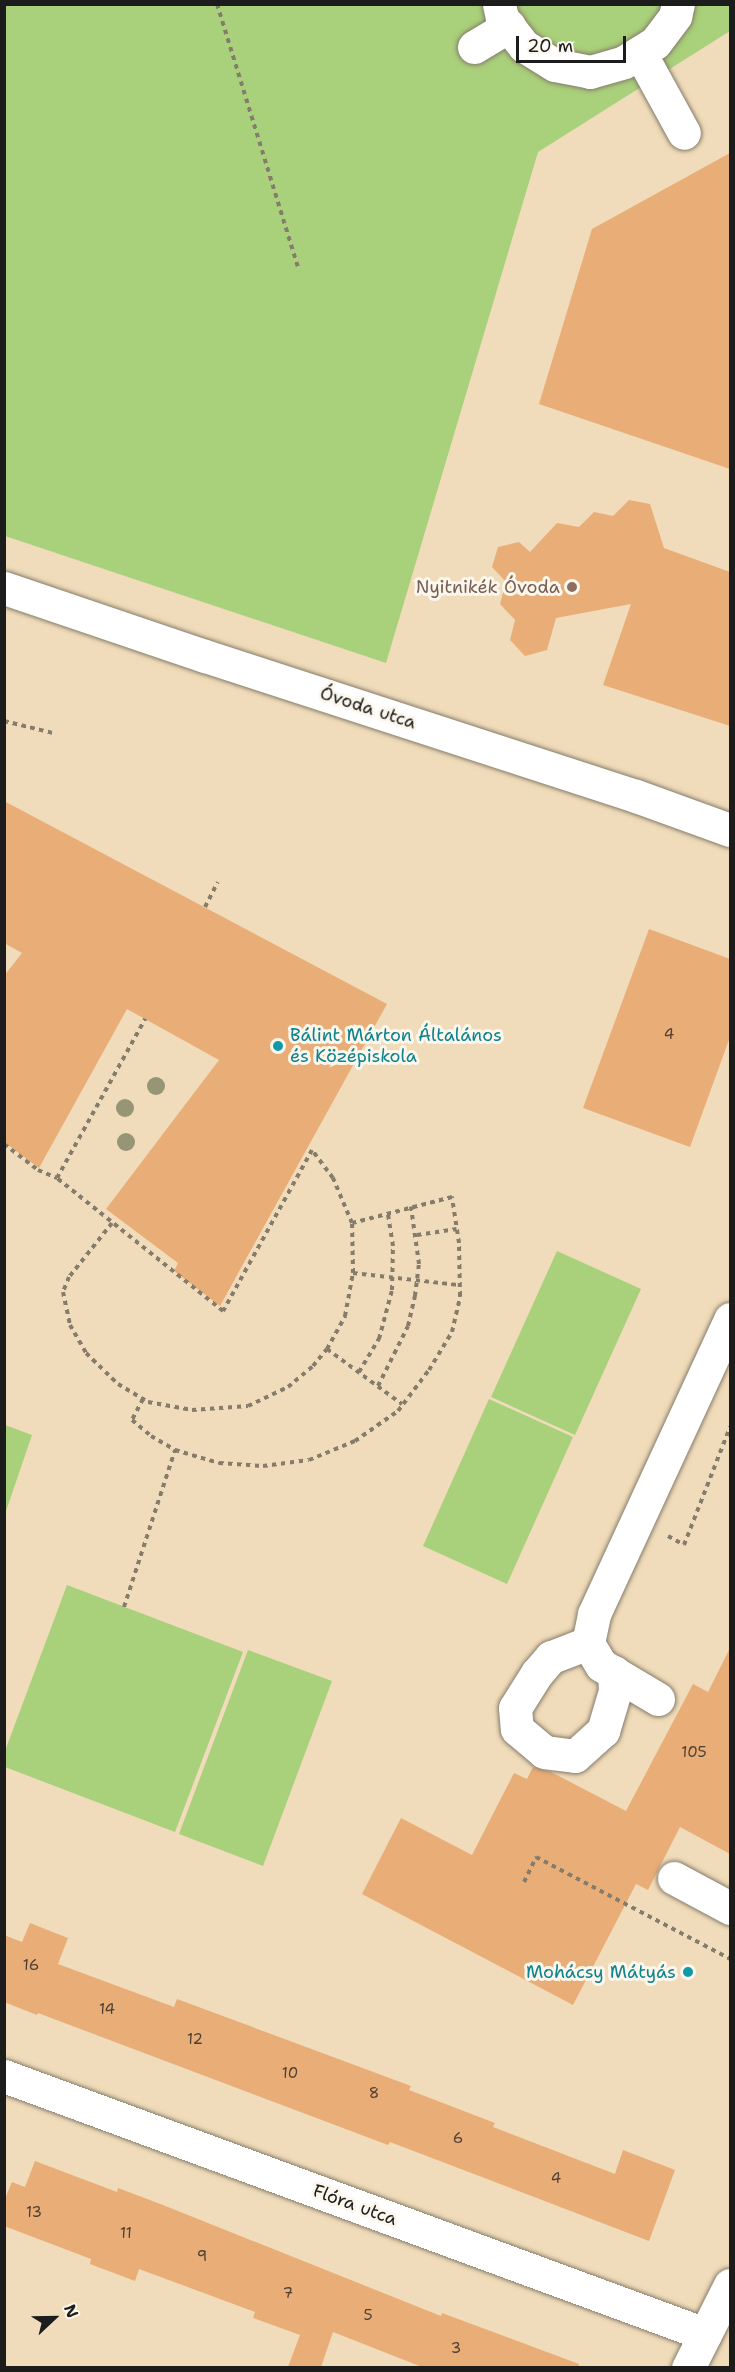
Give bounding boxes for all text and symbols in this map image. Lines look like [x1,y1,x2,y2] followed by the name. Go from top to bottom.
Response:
[519,24,628,62] scale bar
[527,34,573,58] text: 20 m
[416,576,560,598] place label: Nyitnikék Óvoda
[565,580,579,594] marker: Nyitnikék Óvoda
[317,682,419,734] street label: Óvoda utca
[290,1025,502,1068] place label: Bálint Márton Általános és Középiskola
[664,1026,674,1044] house number: 4
[271,1039,285,1053] marker: Bálint Márton Általános és Középiskola
[681,1744,707,1762] house number: 105
[23,1957,39,1975] house number: 16
[526,1961,676,1983] place label: Mohácsy Mátyás
[681,1965,695,1979] marker: Mohácsy Mátyás
[99,2001,115,2019] house number: 14
[187,2031,203,2049] house number: 12
[282,2065,298,2083] house number: 10
[369,2085,379,2103] house number: 8
[453,2130,463,2148] house number: 6
[551,2170,561,2188] house number: 4
[310,2180,400,2230] street label: Flóra utca
[26,2204,42,2222] house number: 13
[120,2225,132,2243] house number: 11
[197,2248,207,2266] house number: 9
[283,2285,293,2303] house number: 7
[24,2288,84,2348] north arrow
[59,2301,83,2321] text: N
[363,2307,373,2325] house number: 5
[451,2340,461,2358] house number: 3

